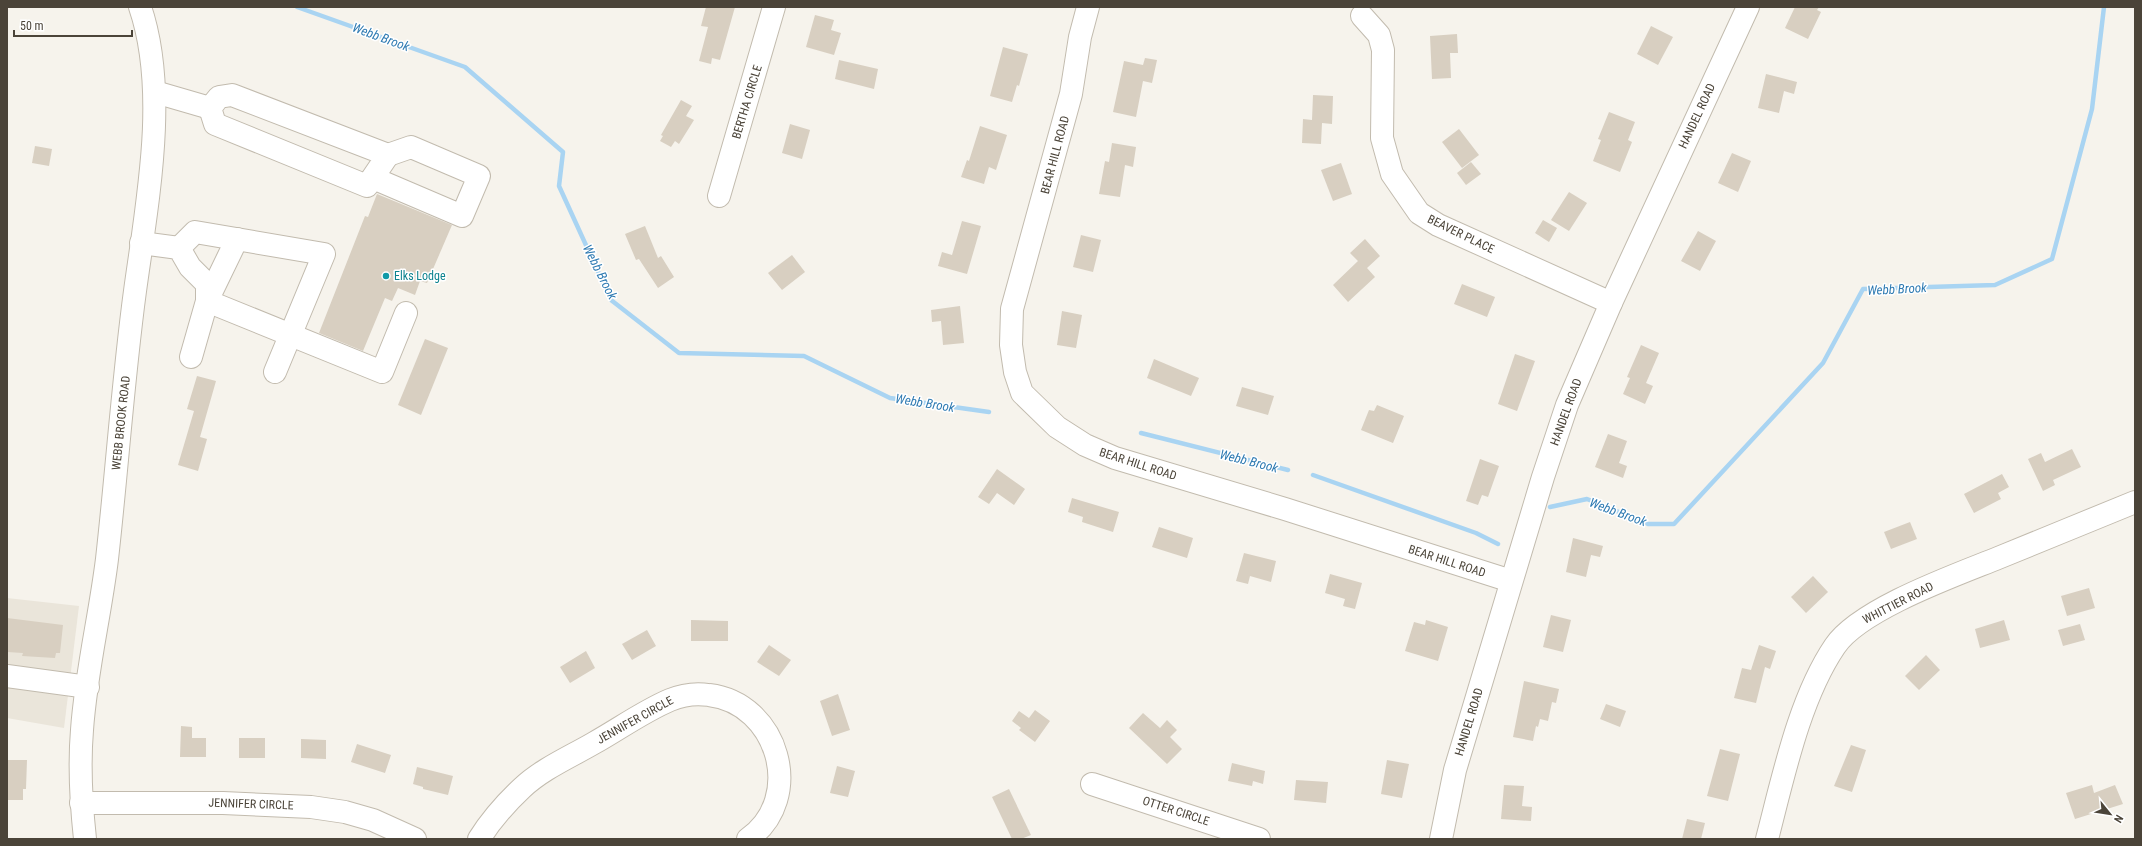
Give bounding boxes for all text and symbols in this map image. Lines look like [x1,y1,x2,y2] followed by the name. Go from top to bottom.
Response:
[14,12,132,38] scale bar
[20,19,44,33] text: 50 m
[350,20,412,54] water label: Webb Brook
[729,63,765,141] street label: BERTHA CIRCLE
[1676,81,1718,151] street label: HANDEL ROAD
[1038,114,1072,196] street label: BEAR HILL ROAD
[1425,212,1497,256] street label: BEAVER PLACE
[580,242,620,302] water label: Webb Brook
[394,269,446,283] place label: Elks Lodge
[381,271,391,281] marker: Elks Lodge
[1867,280,1927,298] water label: Webb Brook
[109,375,133,471] street label: WEBB BROOK ROAD
[1547,376,1585,447] street label: HANDEL ROAD
[894,391,956,415] water label: Webb Brook
[1098,445,1179,483] street label: BEAR HILL ROAD
[1218,447,1280,476] water label: Webb Brook
[1587,495,1649,529] water label: Webb Brook
[1407,542,1488,580] street label: BEAR HILL ROAD
[1860,579,1936,627] street label: WHITTIER ROAD
[1452,686,1486,758] street label: HANDEL ROAD
[594,693,676,747] street label: JENNIFER CIRCLE
[1141,794,1211,828] street label: OTTER CIRCLE
[2090,794,2130,834] north arrow
[208,796,294,812] street label: JENNIFER CIRCLE
[2111,813,2126,825] text: N

